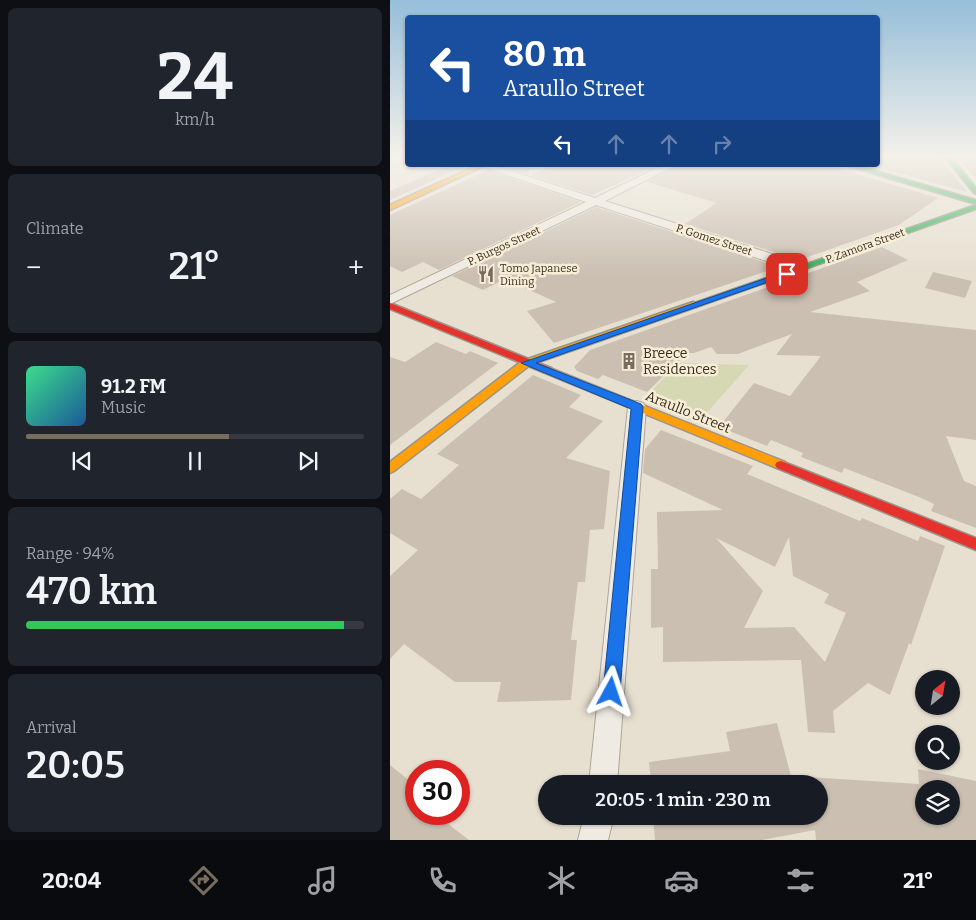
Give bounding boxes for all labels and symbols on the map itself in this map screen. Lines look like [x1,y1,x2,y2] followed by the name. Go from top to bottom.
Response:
[674,222,754,258] street label: P. Gomez Street
[466,223,542,269] street label: P. Burgos Street
[824,226,906,266] street label: P. Zamora Street
[766,253,808,295] pin
[500,262,577,288] place label: Tomo Japanese Dining
[476,264,496,284] restaurant icon: Tomo Japanese Dining
[643,345,717,378] place label: Breece Residences
[619,351,639,371] building icon: Breece Residences
[643,387,733,437] street label: Araullo Street
[584,665,636,717] position arrow
[915,670,960,715] north arrow
[405,760,470,825] speed limit sign: 30

